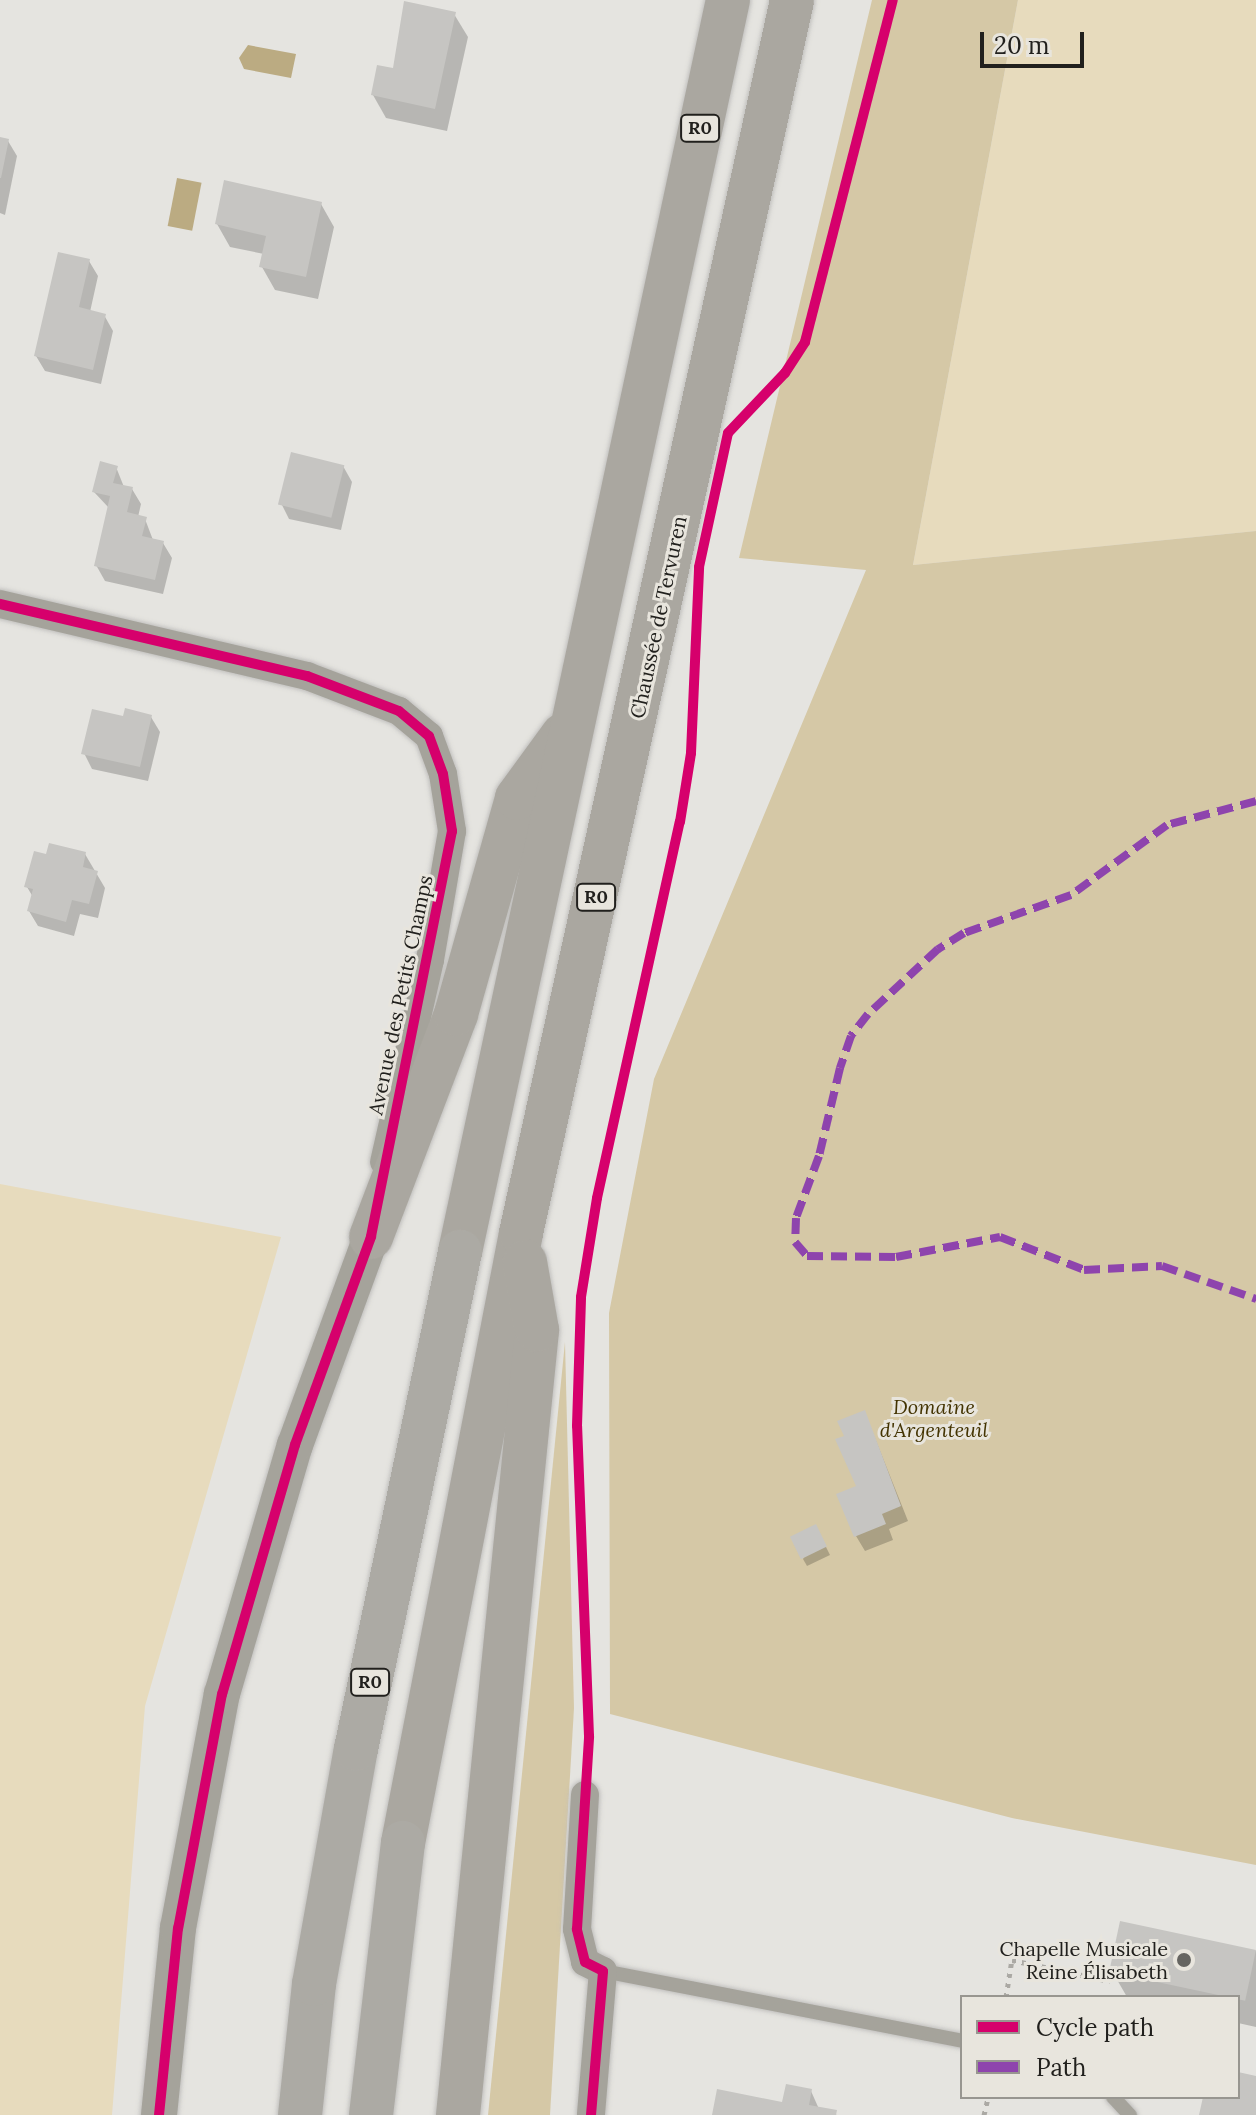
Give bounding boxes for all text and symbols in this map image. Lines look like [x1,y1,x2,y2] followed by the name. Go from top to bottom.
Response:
[984,16,1088,66] scale bar
[994,30,1050,61] text: 20 m
[680,114,720,142] road number: R0
[625,514,691,720] street label: Chaussée de Tervuren
[363,873,437,1117] street label: Avenue des Petits Champs
[576,883,616,911] road number: R0
[880,1395,988,1442] park label: Domaine d'Argenteuil
[350,1668,390,1696] road number: R0
[1000,1936,1168,1983] place label: Chapelle Musicale Reine Élisabeth
[1175,1951,1193,1969] marker: Chapelle Musicale Reine Élisabeth
[960,1995,1240,2099] legend
[1036,2012,1154,2043] text: Cycle path
[1036,2052,1086,2083] text: Path

